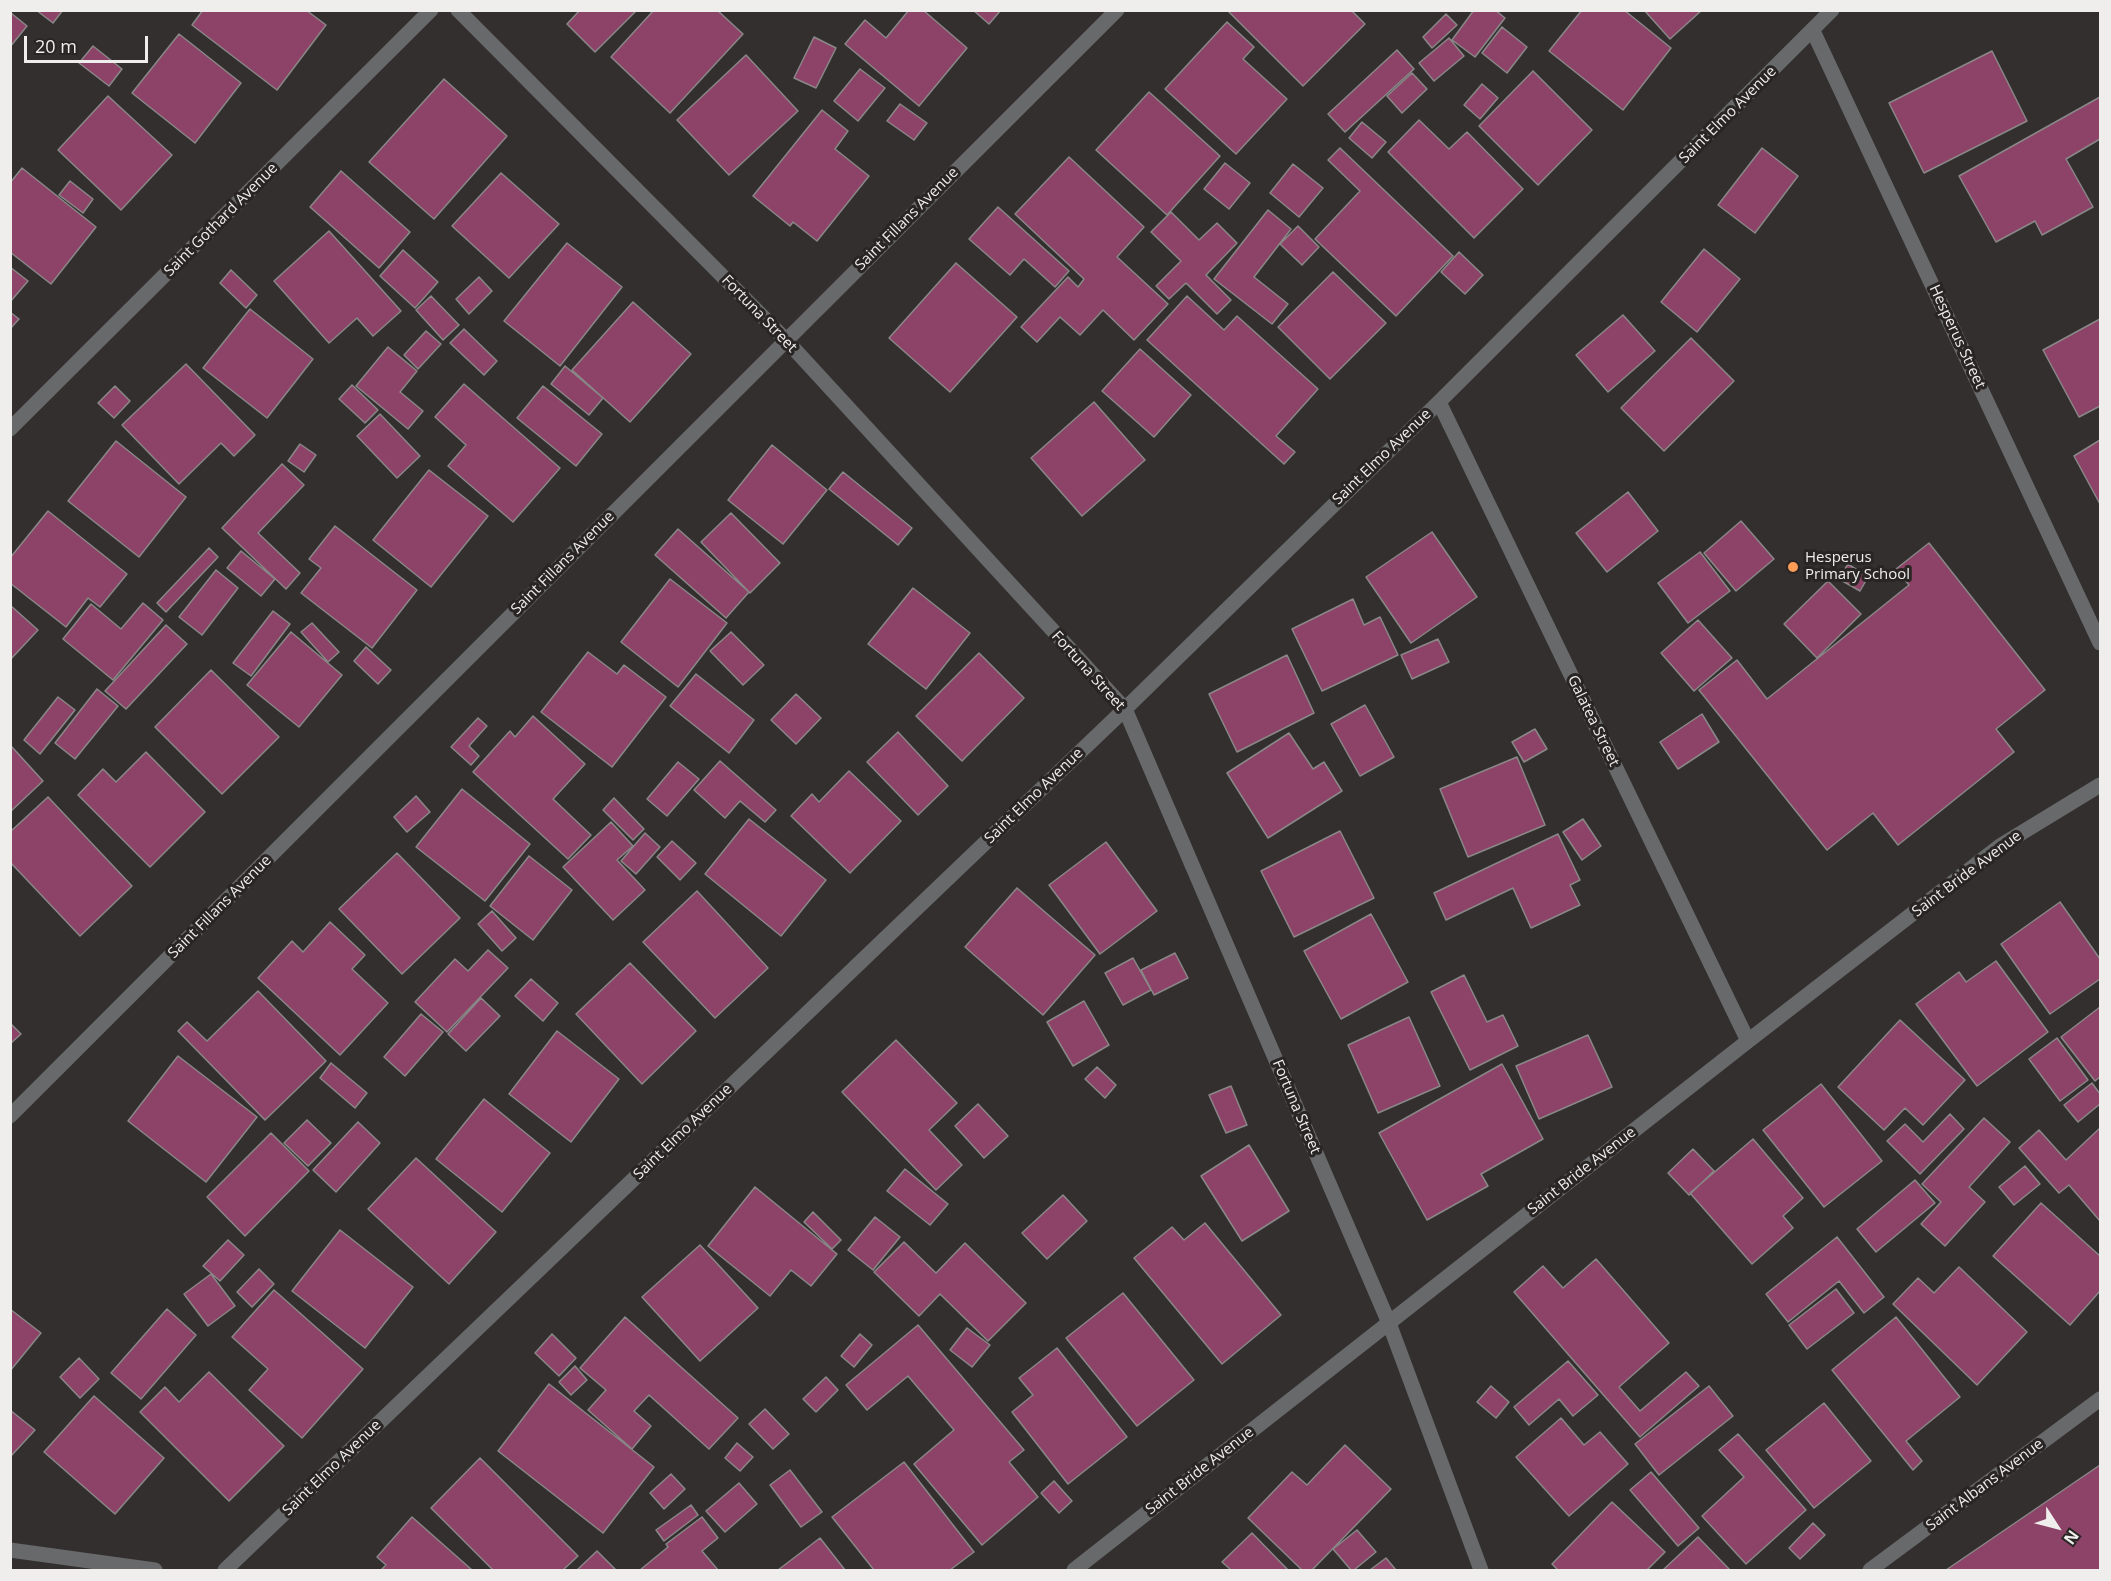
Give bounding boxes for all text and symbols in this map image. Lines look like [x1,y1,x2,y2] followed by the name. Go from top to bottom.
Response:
[27,24,152,62] scale bar
[35,34,77,58] text: 20 m
[1676,63,1780,167] street label: Saint Elmo Avenue
[161,160,281,280] street label: Saint Gothard Avenue
[852,164,962,274] street label: Saint Fillans Avenue
[718,272,800,356] street label: Fortuna Street
[1925,282,1989,392] street label: Hesperus Street
[1329,405,1435,509] street label: Saint Elmo Avenue
[508,508,618,618] street label: Saint Fillans Avenue
[1805,549,1910,584] place label: Hesperus Primary School
[1786,560,1800,574] marker: Hesperus Primary School
[1048,628,1128,714] street label: Fortuna Street
[1563,672,1623,770] street label: Galatea Street
[981,744,1087,848] street label: Saint Elmo Avenue
[1909,827,2025,921] street label: Saint Bride Avenue
[165,852,275,962] street label: Saint Fillans Avenue
[1268,1057,1324,1157] street label: Fortuna Street
[630,1080,736,1184] street label: Saint Elmo Avenue
[1524,1123,1640,1219] street label: Saint Bride Avenue
[279,1416,385,1520] street label: Saint Elmo Avenue
[1142,1423,1258,1519] street label: Saint Bride Avenue
[1923,1435,2047,1535] street label: Saint Albans Avenue
[2027,1497,2087,1557] north arrow
[2059,1526,2084,1549] text: N

